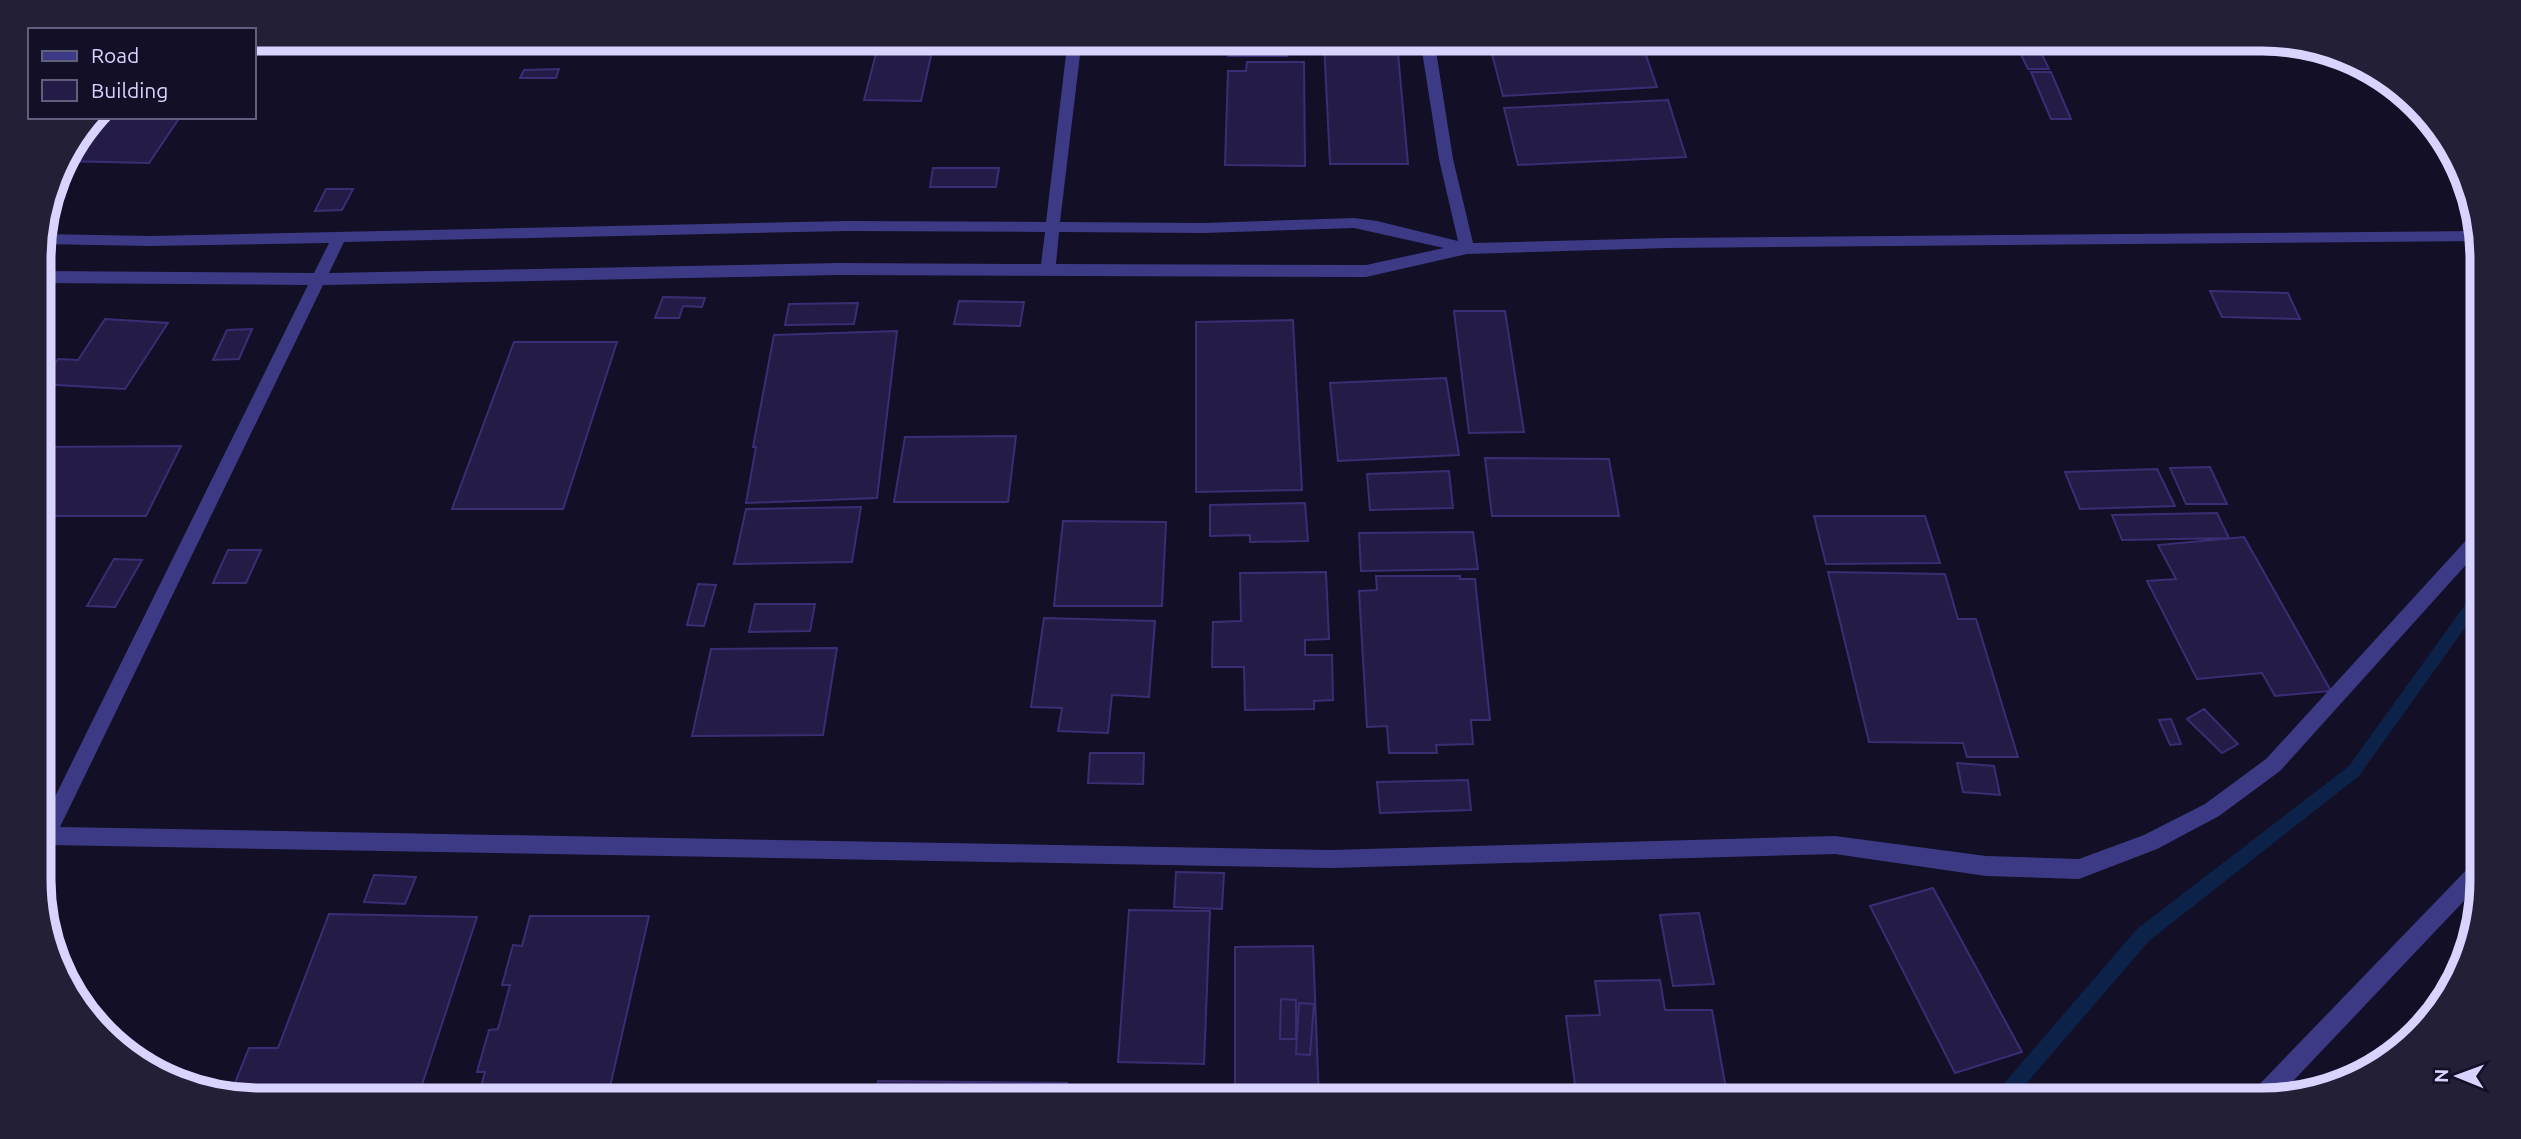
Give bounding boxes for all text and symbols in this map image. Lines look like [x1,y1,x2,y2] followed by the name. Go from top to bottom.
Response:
[28,28,256,119] legend
[91,43,139,67] text: Road
[91,78,168,102] text: Building
[2423,1041,2493,1111] north arrow
[2430,1068,2452,1083] text: N

